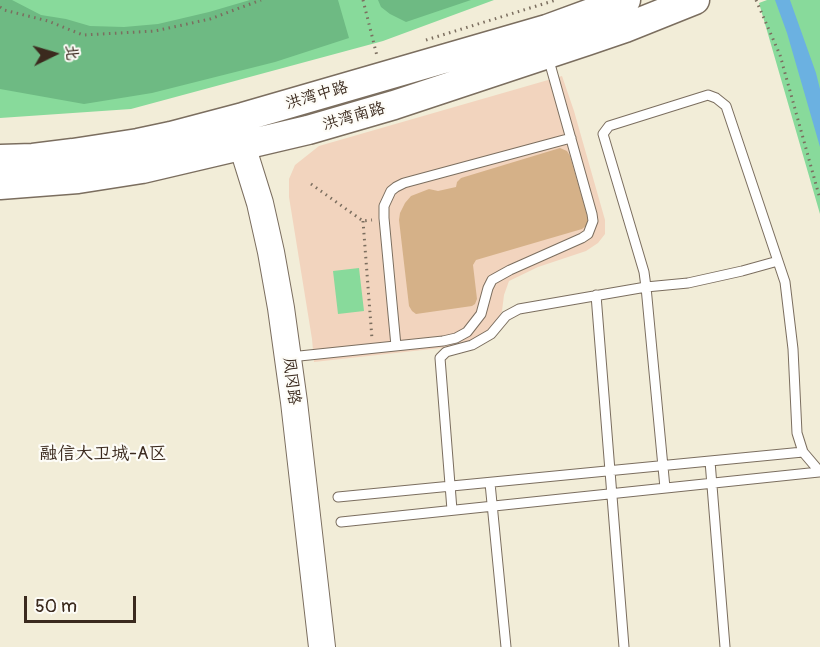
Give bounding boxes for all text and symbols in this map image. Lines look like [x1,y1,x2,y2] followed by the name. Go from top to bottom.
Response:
[24,24,84,84] north arrow
[61,44,83,61] text: 北
[284,78,350,114] street label: 洪湾中路
[321,99,387,135] street label: 洪湾南路
[279,356,303,406] street label: 凤冈路
[39,443,167,465] district label: 融信大卫城-A区
[27,584,140,622] scale bar
[35,595,77,618] text: 50 m

